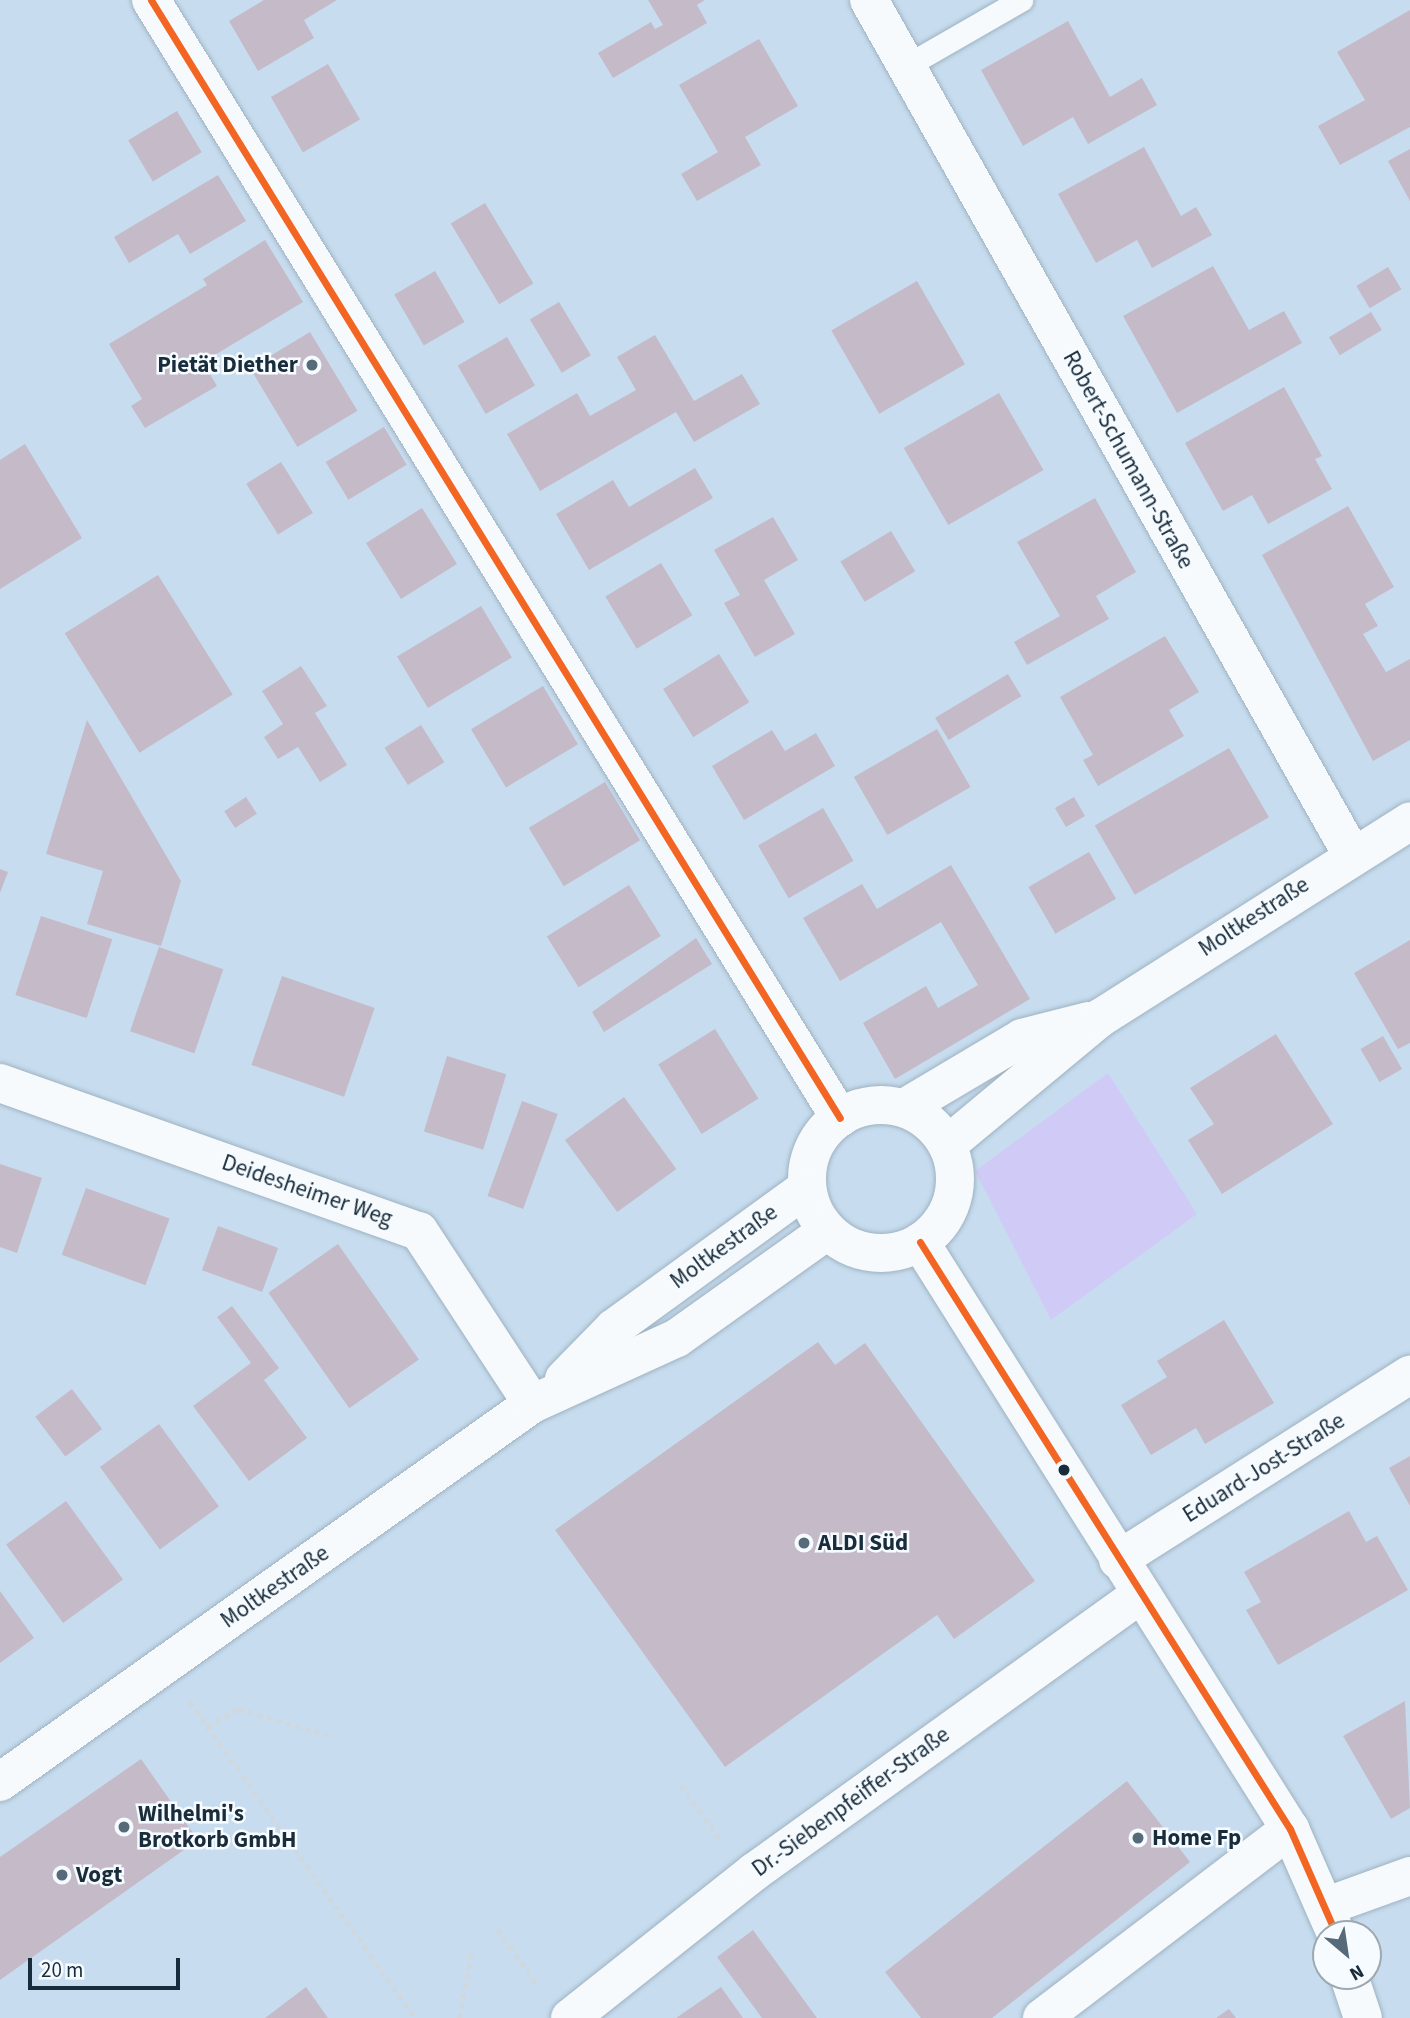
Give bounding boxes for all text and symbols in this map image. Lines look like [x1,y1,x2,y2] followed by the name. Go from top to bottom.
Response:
[1057,346,1199,574] street label: Robert-Schumann-Straße
[157,351,298,379] place label: Pietät Diether
[304,357,320,373] marker: Pietät Diether
[1194,871,1314,963] street label: Moltkestraße
[218,1149,396,1233] street label: Deidesheimer Weg
[665,1199,783,1295] street label: Moltkestraße
[1178,1407,1350,1529] street label: Eduard-Jost-Straße
[1057,1463,1071,1477] unlabelled marker
[818,1529,908,1557] place label: ALDI Süd
[796,1535,812,1551] marker: ALDI Süd
[216,1540,334,1634] street label: Moltkestraße
[747,1721,955,1883] street label: Dr.-Siebenpfeiffer-Straße
[138,1800,297,1854] place label: Wilhelmi's Brotkorb GmbH
[116,1819,132,1835] marker: Wilhelmi's Brotkorb GmbH
[1152,1824,1241,1852] place label: Home Fp
[1130,1830,1146,1846] marker: Home Fp
[76,1861,122,1889] place label: Vogt
[54,1867,70,1883] marker: Vogt
[1312,1920,1382,1990] north arrow
[32,1944,184,1988] scale bar
[41,1955,83,1985] text: 20 m
[1344,1957,1369,1987] text: N

